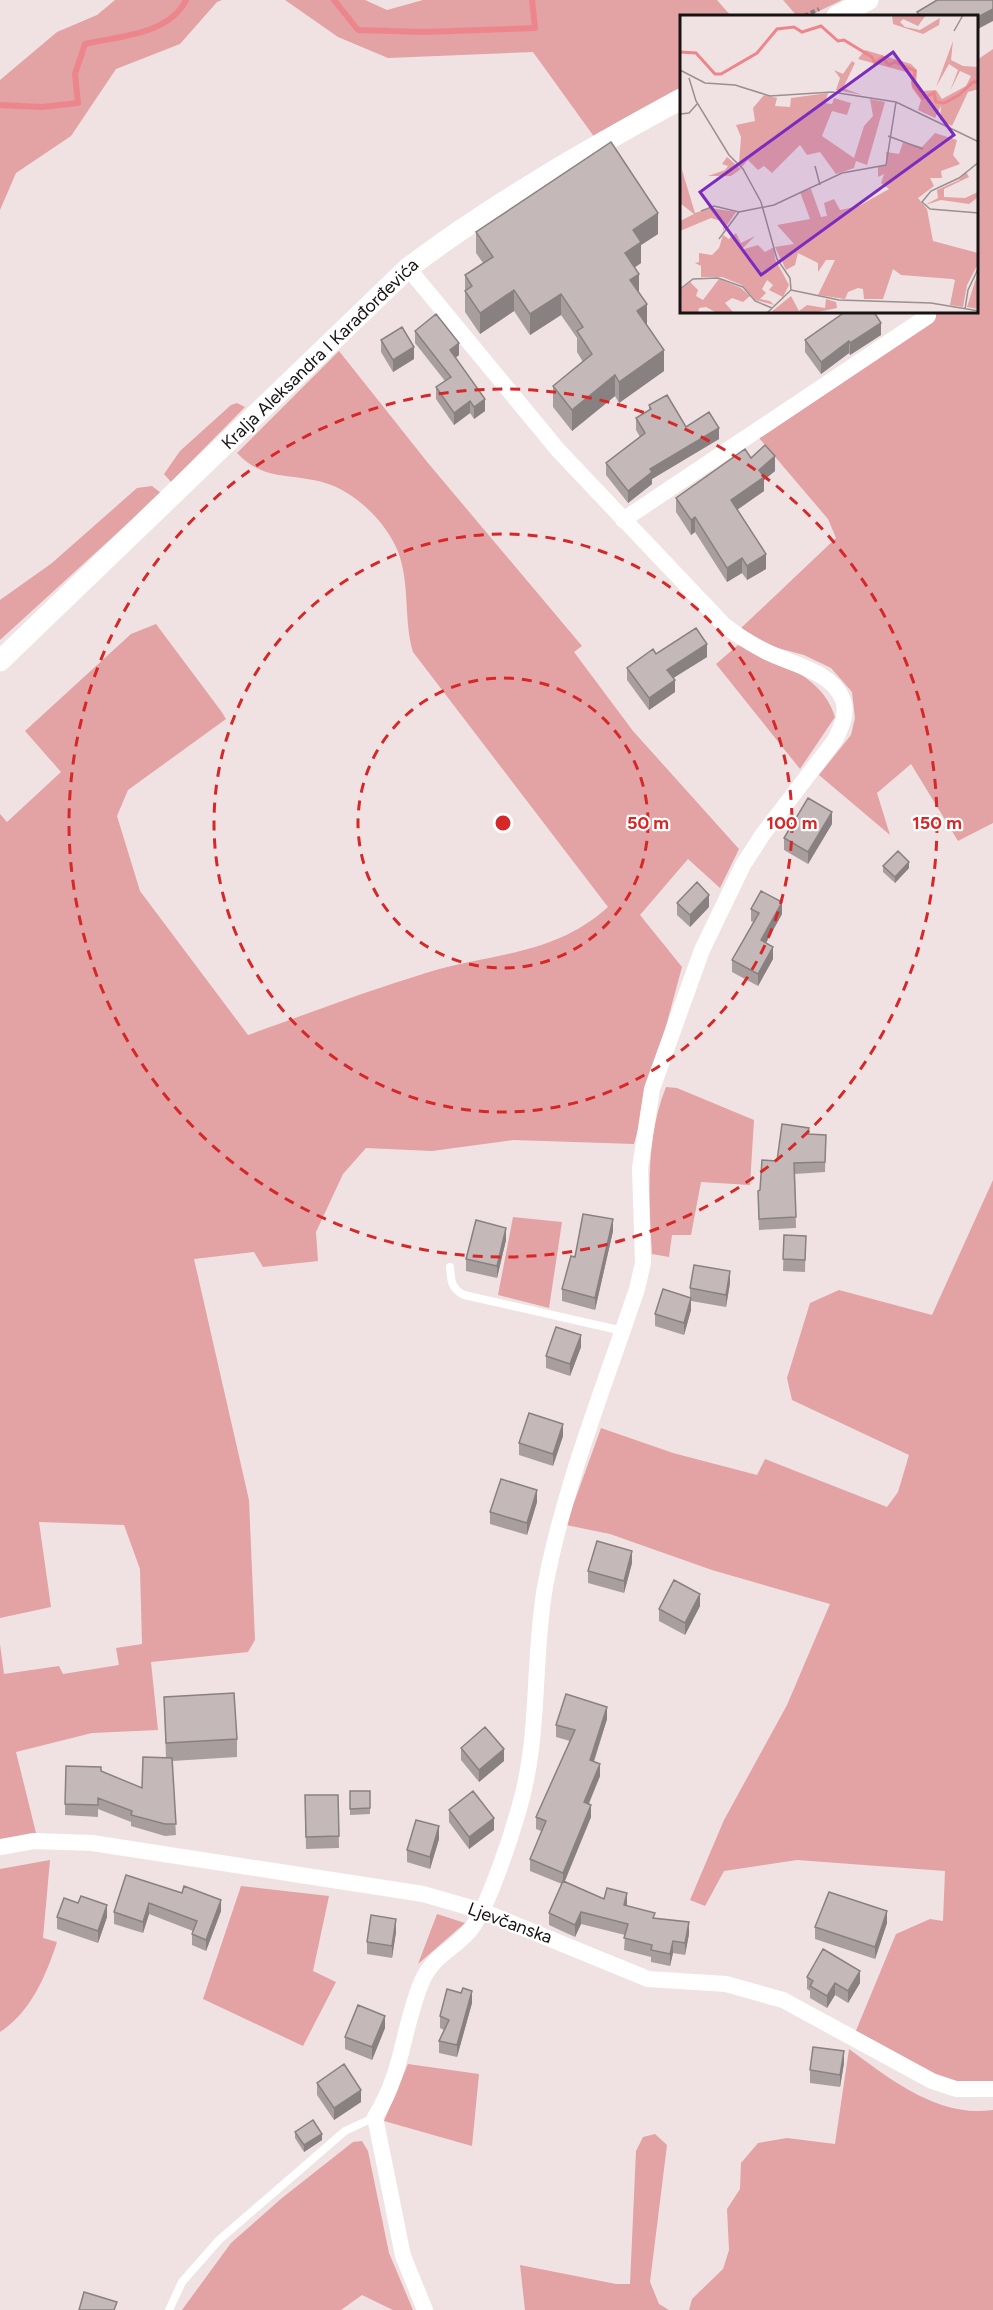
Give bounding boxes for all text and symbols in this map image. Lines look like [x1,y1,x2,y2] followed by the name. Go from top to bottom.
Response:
[680,15,978,314] inset map
[217,254,423,454] street label: Kralja Aleksandra I Karađorđevića
[627,812,669,834] text: 50 m
[767,812,817,834] text: 100 m
[912,812,962,834] text: 150 m
[493,813,513,833] centre of rings
[465,1898,555,1948] street label: Ljevčanska

